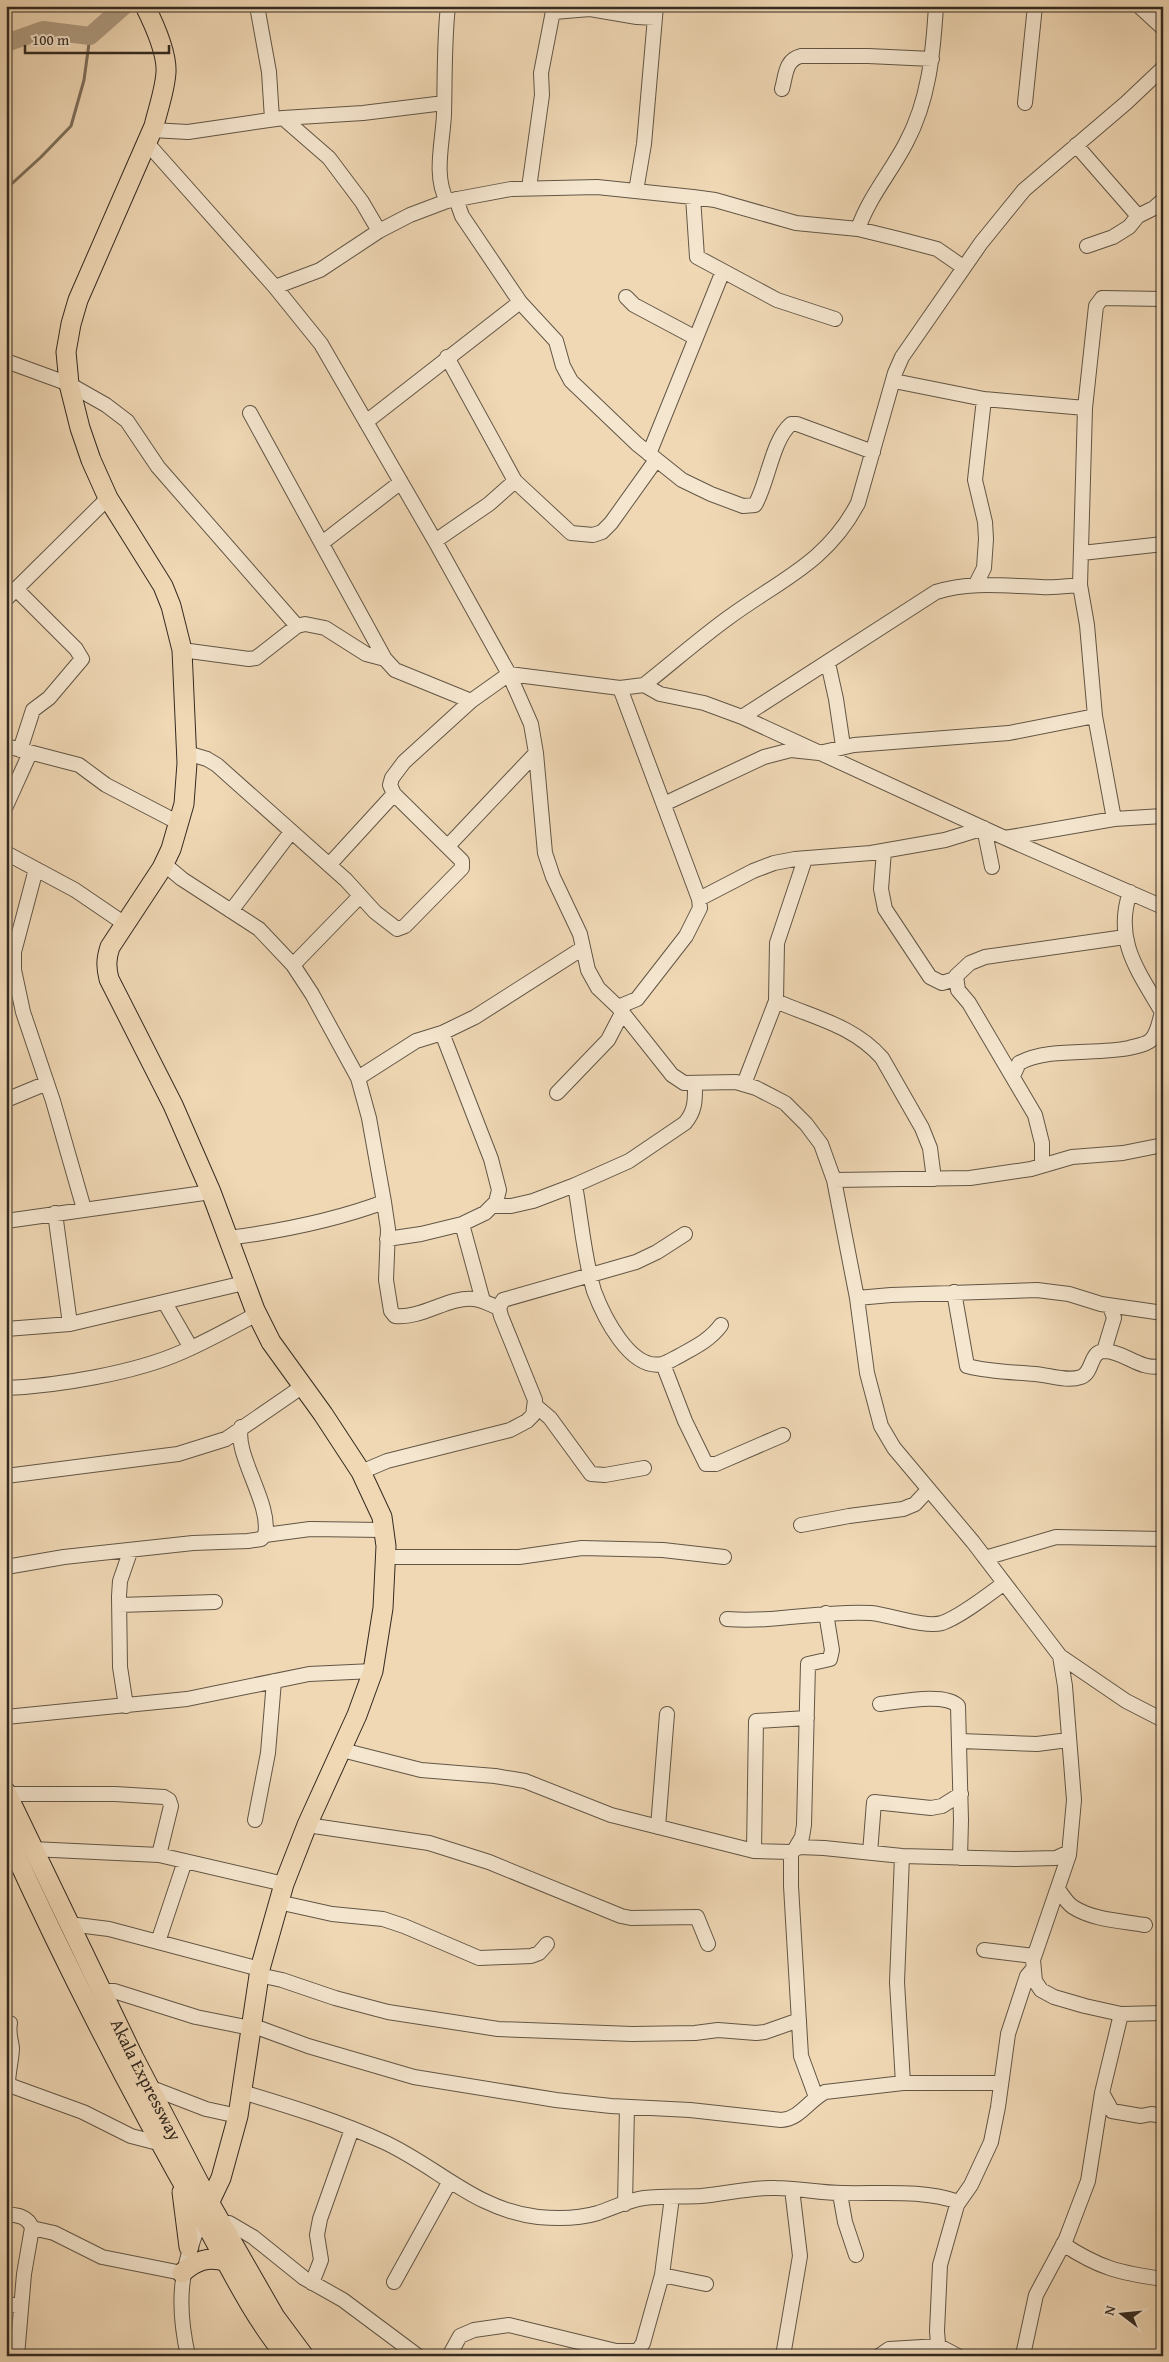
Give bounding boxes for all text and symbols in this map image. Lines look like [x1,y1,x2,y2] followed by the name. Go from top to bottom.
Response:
[25,22,169,54] scale bar
[32,29,70,50] text: 100 m
[104,2014,189,2145] street label: Akala Expressway
[1096,2290,1146,2340] north arrow
[1099,2303,1121,2318] text: N

